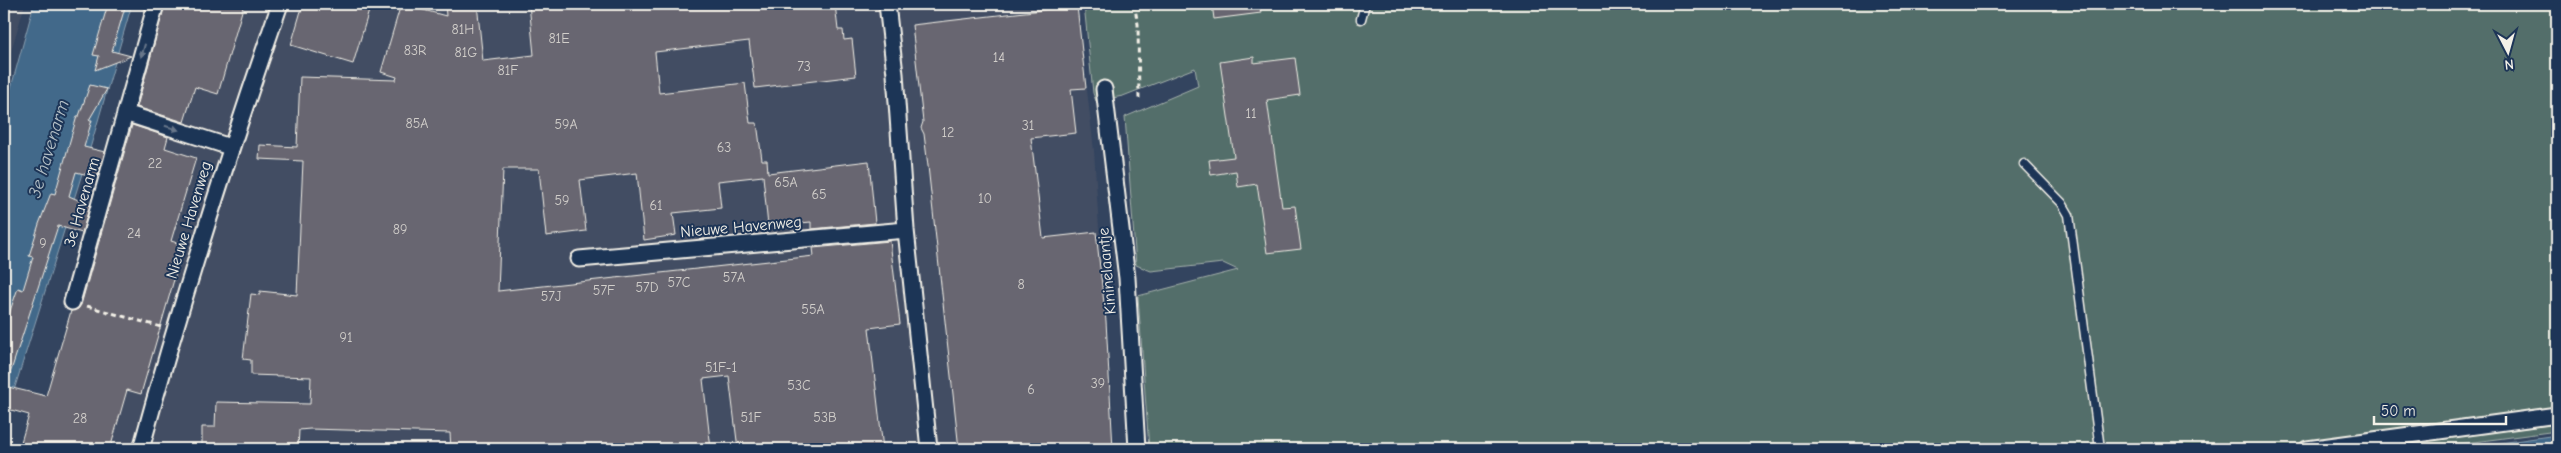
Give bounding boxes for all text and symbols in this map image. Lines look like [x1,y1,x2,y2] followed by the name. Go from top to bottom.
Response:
[452,21,474,38] house number: 81H
[2484,28,2534,78] north arrow
[548,30,570,47] house number: 81E
[404,42,426,59] house number: 83R
[138,43,146,58] one-way arrow
[455,44,477,61] house number: 81G
[993,49,1005,66] house number: 14
[2504,56,2515,73] text: N
[797,58,811,75] house number: 73
[498,62,518,79] house number: 81F
[24,98,74,200] water label: 3e havenarm
[1245,105,1257,122] house number: 11
[406,115,428,132] house number: 85A
[554,116,578,133] house number: 59A
[1022,117,1034,134] house number: 31
[164,124,179,132] one-way arrow
[942,124,954,141] house number: 12
[717,139,731,156] house number: 63
[61,155,103,249] street label: 3e Havenarm
[148,155,162,172] house number: 22
[163,159,215,281] street label: Nieuwe Havenweg
[774,174,798,191] house number: 65A
[811,186,827,203] house number: 65
[978,190,992,207] house number: 10
[554,192,570,209] house number: 59
[649,197,663,214] house number: 61
[680,213,802,241] street label: Nieuwe Havenweg
[393,221,407,238] house number: 89
[127,225,141,242] house number: 24
[1094,227,1120,315] street label: Kininelaantje
[39,235,47,252] house number: 9
[723,269,745,286] house number: 57A
[668,274,691,291] house number: 57C
[1017,276,1025,293] house number: 8
[635,279,659,296] house number: 57D
[593,282,615,299] house number: 57F
[541,288,561,305] house number: 57J
[801,301,825,318] house number: 55A
[340,329,352,346] house number: 91
[705,359,737,376] house number: 51F-1
[1091,375,1105,392] house number: 39
[787,377,811,394] house number: 53C
[1027,381,1035,398] house number: 6
[2374,393,2506,425] scale bar
[2381,402,2416,420] text: 50 m
[740,409,762,426] house number: 51F
[813,409,837,426] house number: 53B
[73,410,87,427] house number: 28

